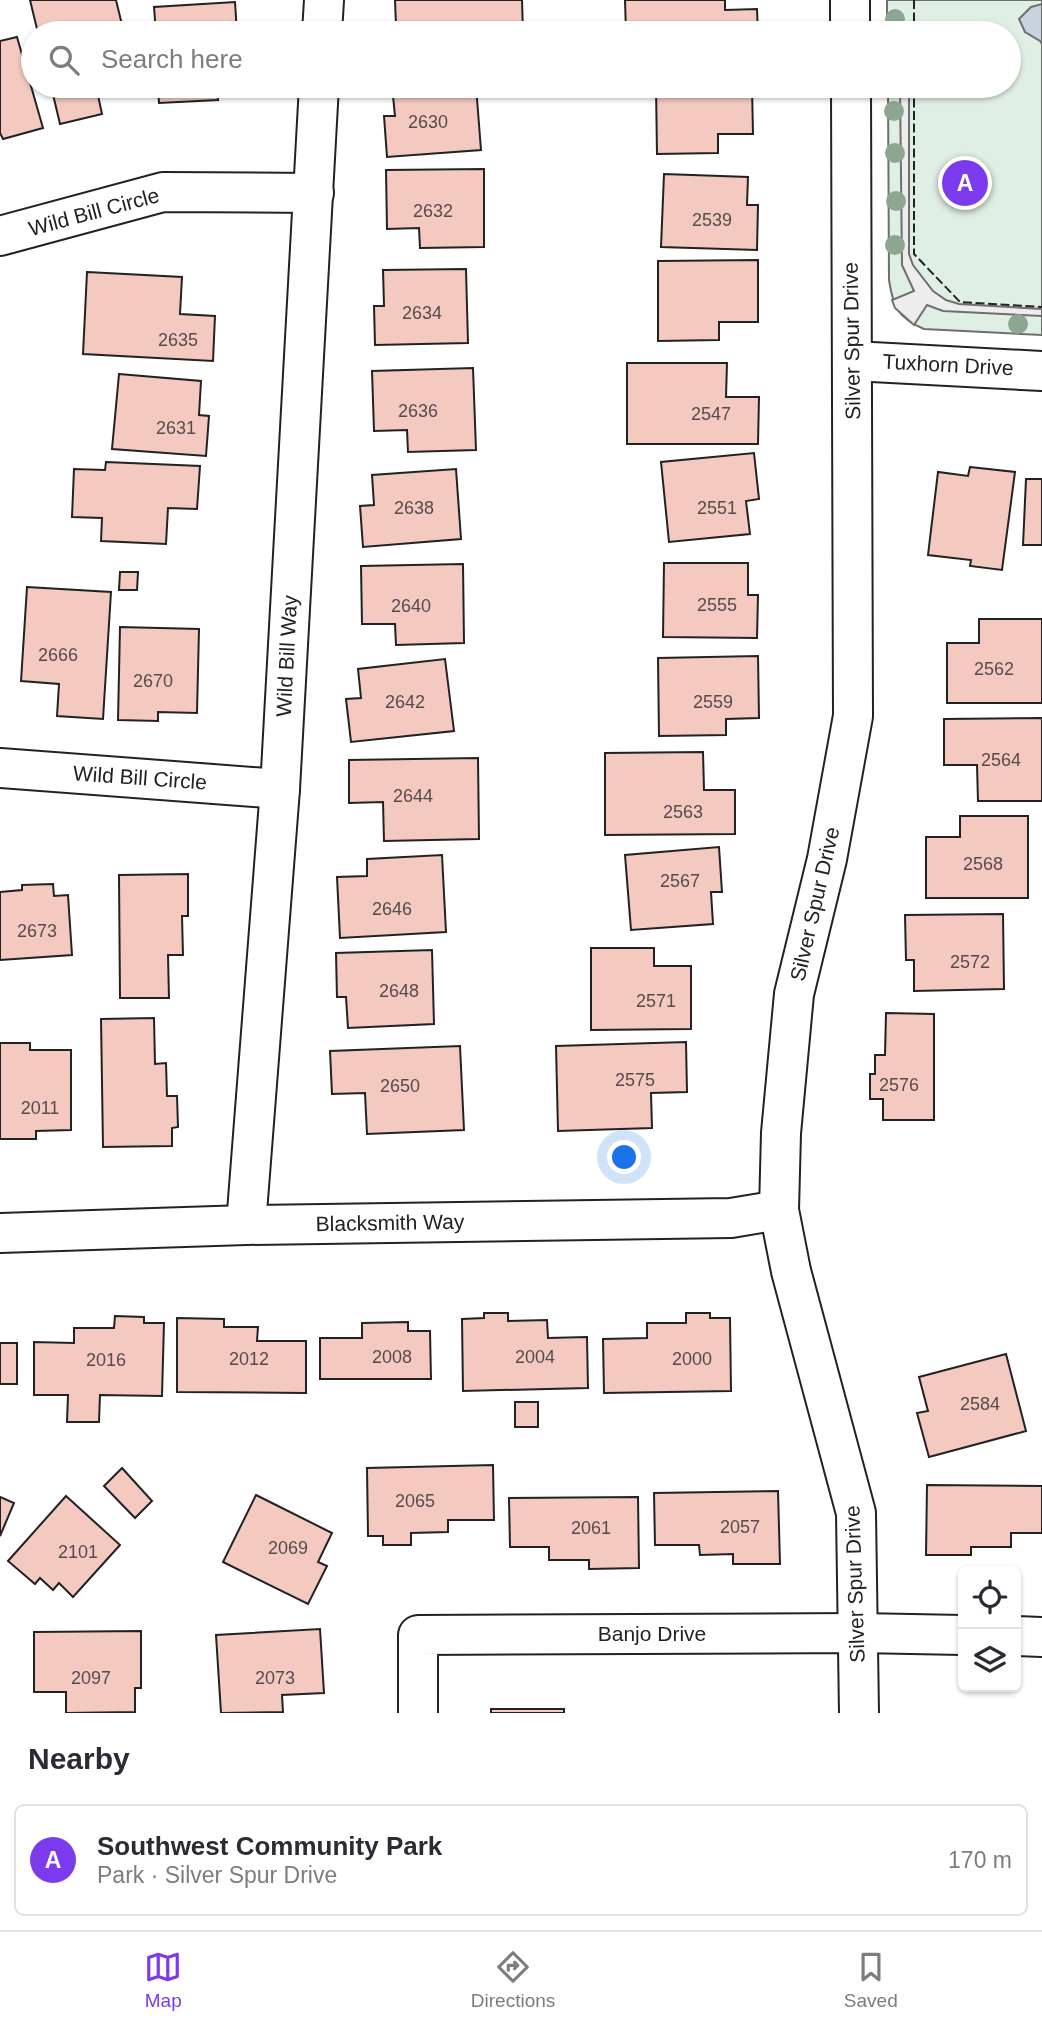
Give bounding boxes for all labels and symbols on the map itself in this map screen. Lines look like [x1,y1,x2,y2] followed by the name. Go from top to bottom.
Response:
[408,112,448,132] house number: 2630
[942,157,988,209] pin: A
[26,183,162,240] street label: Wild Bill Circle
[413,201,453,221] house number: 2632
[692,210,732,230] house number: 2539
[839,262,864,420] street label: Silver Spur Drive
[402,303,442,323] house number: 2634
[158,330,198,350] house number: 2635
[882,350,1014,379] street label: Tuxhorn Drive
[398,401,438,421] house number: 2636
[691,404,731,424] house number: 2547
[156,418,196,438] house number: 2631
[394,498,434,518] house number: 2638
[697,498,737,518] house number: 2551
[272,594,301,717] street label: Wild Bill Way
[697,595,737,615] house number: 2555
[391,596,431,616] house number: 2640
[38,645,78,665] house number: 2666
[974,659,1014,679] house number: 2562
[133,671,173,691] house number: 2670
[385,692,425,712] house number: 2642
[693,692,733,712] house number: 2559
[981,750,1021,770] house number: 2564
[72,761,208,794] street label: Wild Bill Circle
[393,786,433,806] house number: 2644
[663,802,703,822] house number: 2563
[786,825,843,983] street label: Silver Spur Drive
[963,854,1003,874] house number: 2568
[660,871,700,891] house number: 2567
[372,899,412,919] house number: 2646
[17,921,57,941] house number: 2673
[950,952,990,972] house number: 2572
[379,981,419,1001] house number: 2648
[636,991,676,1011] house number: 2571
[615,1070,655,1090] house number: 2575
[879,1075,919,1095] house number: 2576
[380,1076,420,1096] house number: 2650
[21,1098,59,1118] house number: 2011
[607,1140,641,1174] your location
[316,1210,465,1235] street label: Blacksmith Way
[372,1347,412,1367] house number: 2008
[515,1347,555,1367] house number: 2004
[229,1349,269,1369] house number: 2012
[672,1349,712,1369] house number: 2000
[86,1350,126,1370] house number: 2016
[960,1394,1000,1414] house number: 2584
[395,1491,435,1511] house number: 2065
[840,1505,869,1663] street label: Silver Spur Drive
[720,1517,760,1537] house number: 2057
[571,1518,611,1538] house number: 2061
[268,1538,308,1558] house number: 2069
[58,1542,98,1562] house number: 2101
[598,1622,706,1645] street label: Banjo Drive
[71,1668,111,1688] house number: 2097
[255,1668,295,1688] house number: 2073

